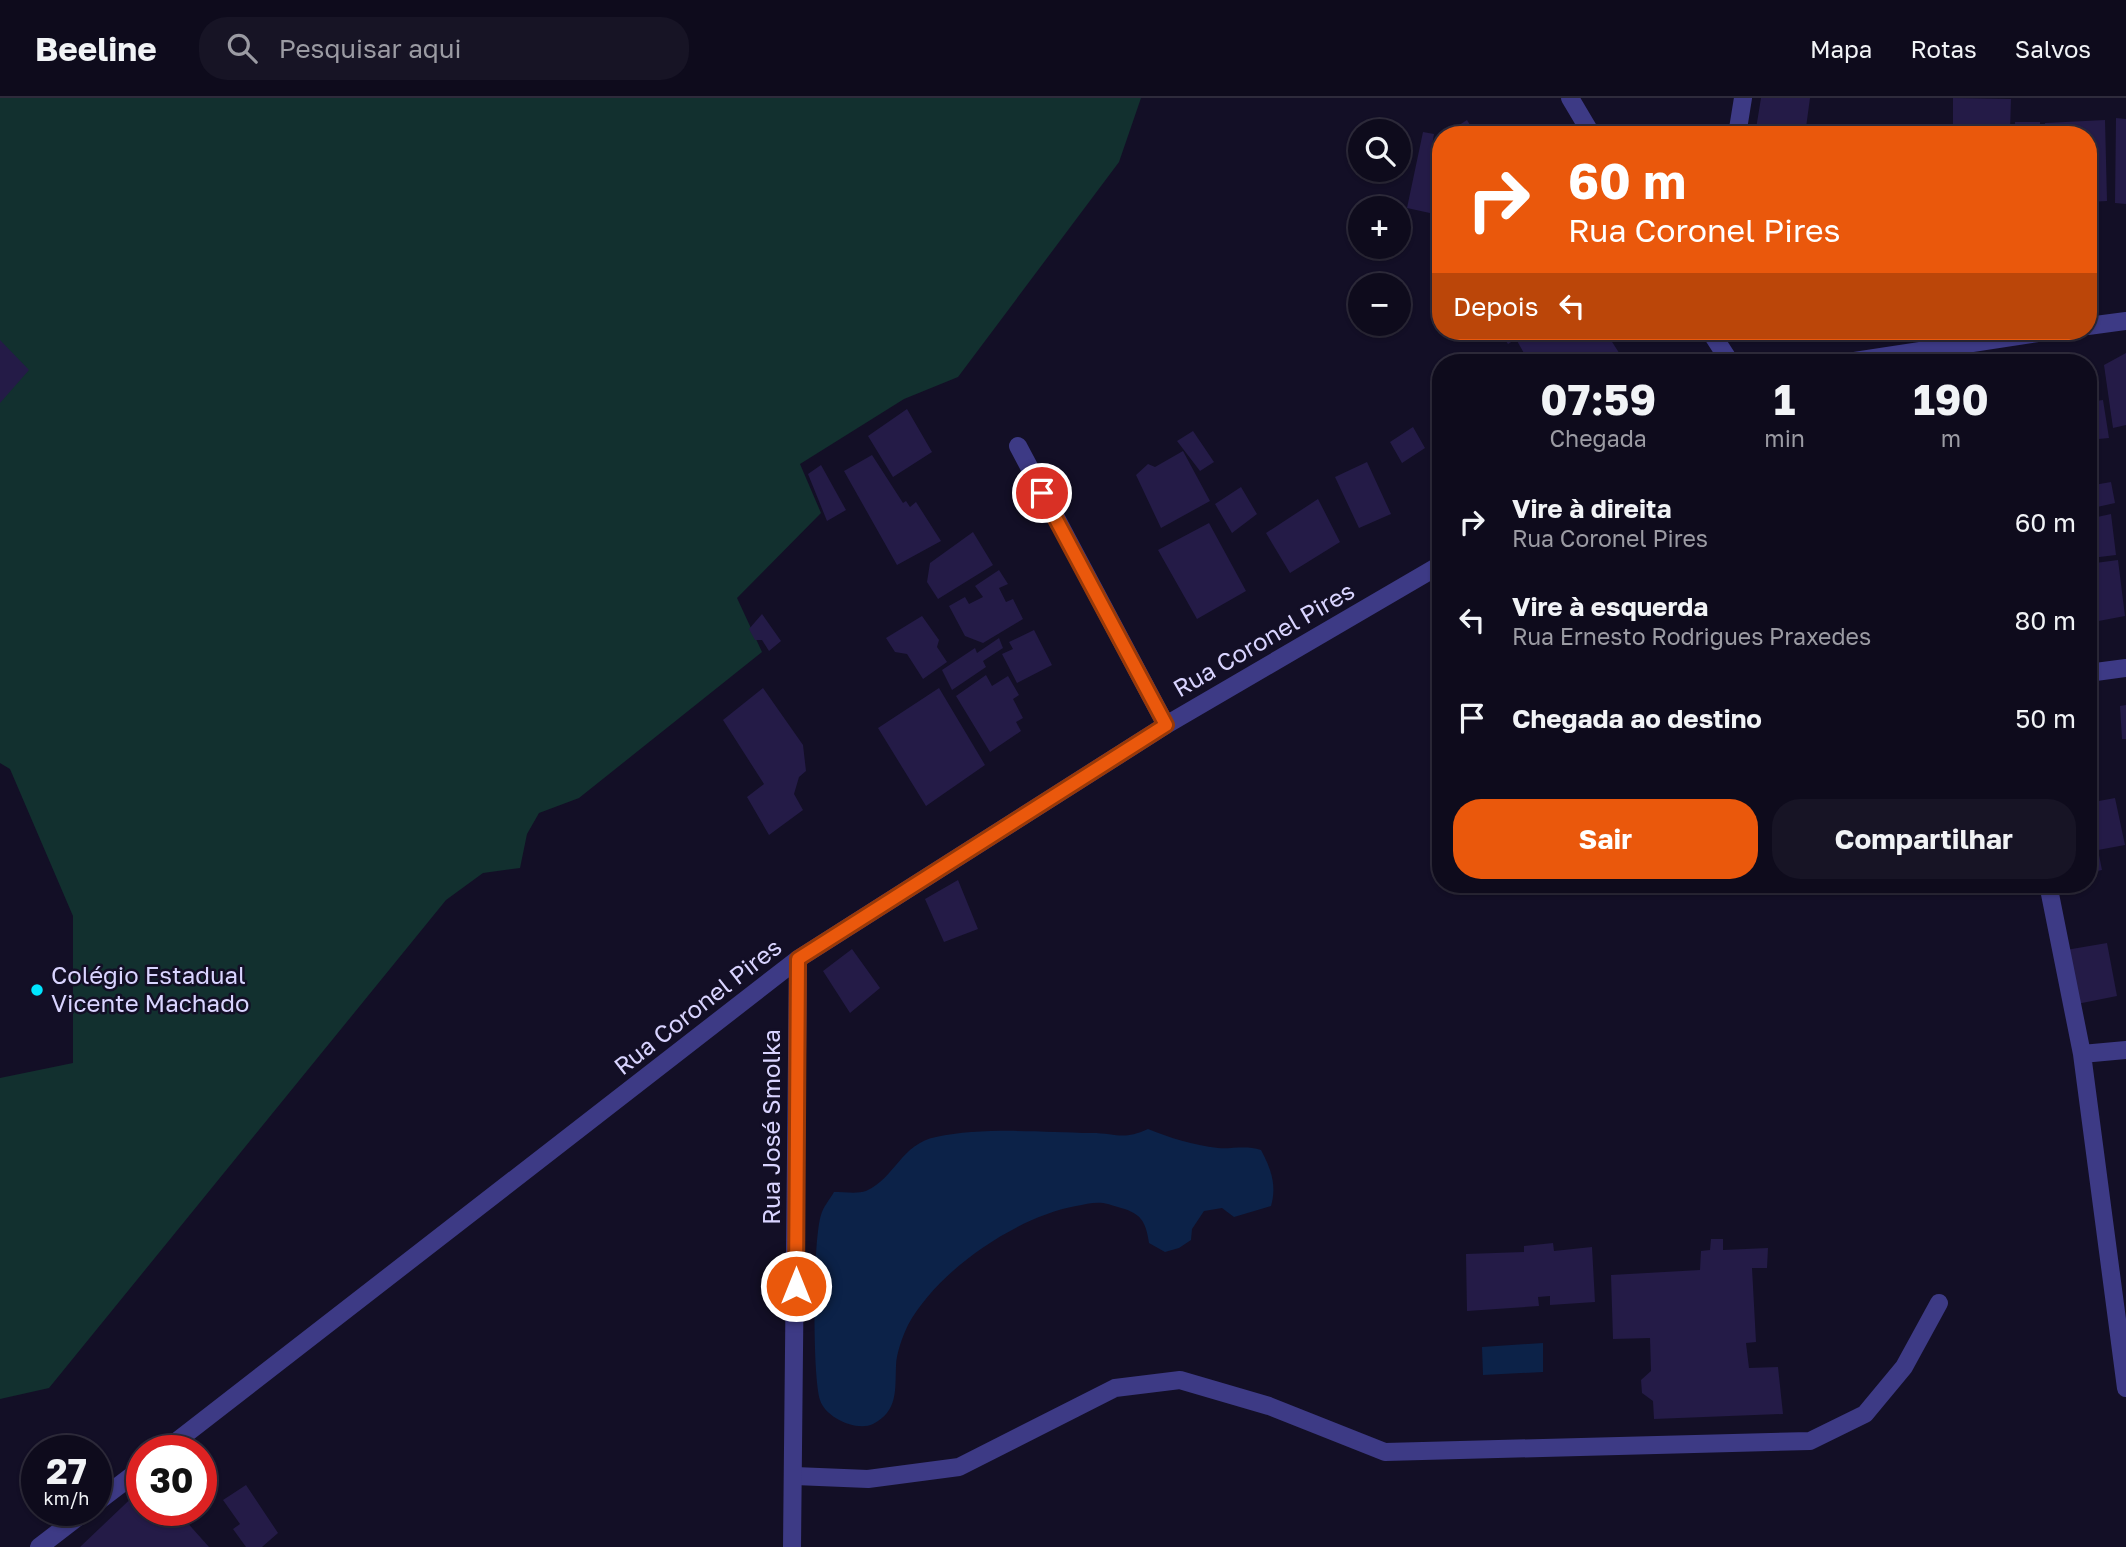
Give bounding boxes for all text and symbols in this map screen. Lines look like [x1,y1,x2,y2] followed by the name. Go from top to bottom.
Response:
[199,17,689,80] search box
[35,29,157,68] text: Beeline
[223,29,261,67] icon: search
[279,33,462,64] text: Pesquisar aqui
[1810,34,1872,63] text: Mapa
[1910,34,1977,63] text: Rotas
[2015,34,2091,63] text: Salvos
[1348,119,1411,336] map controls
[1348,119,1411,182] button: search
[1568,151,1686,210] text: 60 m
[1453,154,1544,245] icon: right
[1348,196,1411,259] button: +
[1568,211,1841,249] text: Rua Coronel Pires
[1348,273,1411,336] button: −
[1553,287,1591,325] icon: left
[1453,291,1539,322] text: Depois
[1540,374,1656,424] text: 07:59
[1774,374,1795,424] text: 1
[1913,374,1989,424] text: 190
[1549,424,1647,452] text: Chegada
[1764,424,1805,452] text: min
[1941,424,1961,452] text: m
[1012,463,1072,523] pin
[1023,474,1061,512] icon: arrive
[1512,493,1672,524] text: Vire à direita
[1453,503,1491,541] icon: right
[2015,507,2076,538] text: 60 m
[1512,524,1708,552] text: Rua Coronel Pires
[1167,575,1359,702] street label: Rua Coronel Pires
[1512,591,1708,622] text: Vire à esquerda
[1453,601,1491,639] icon: left
[2015,605,2076,636] text: 80 m
[1512,622,1871,650] text: Rua Ernesto Rodrigues Praxedes
[1453,699,1491,737] icon: arrive
[1512,703,1762,734] text: Chegada ao destino
[2015,703,2076,734] text: 50 m
[1453,799,1758,879] button: Sair
[1772,799,2076,879] button: Compartilhar
[608,931,787,1080] street label: Rua Coronel Pires
[51,960,249,1017] place label: Colégio Estadual Vicente Machado
[29,982,45,998] marker: Colégio Estadual Vicente Machado
[756,1029,785,1225] street label: Rua José Smolka
[759,1249,833,1323] position arrow
[126,1435,217,1526] speed limit sign: 30
[46,1450,87,1492] text: 27
[44,1487,89,1509] text: km/h

